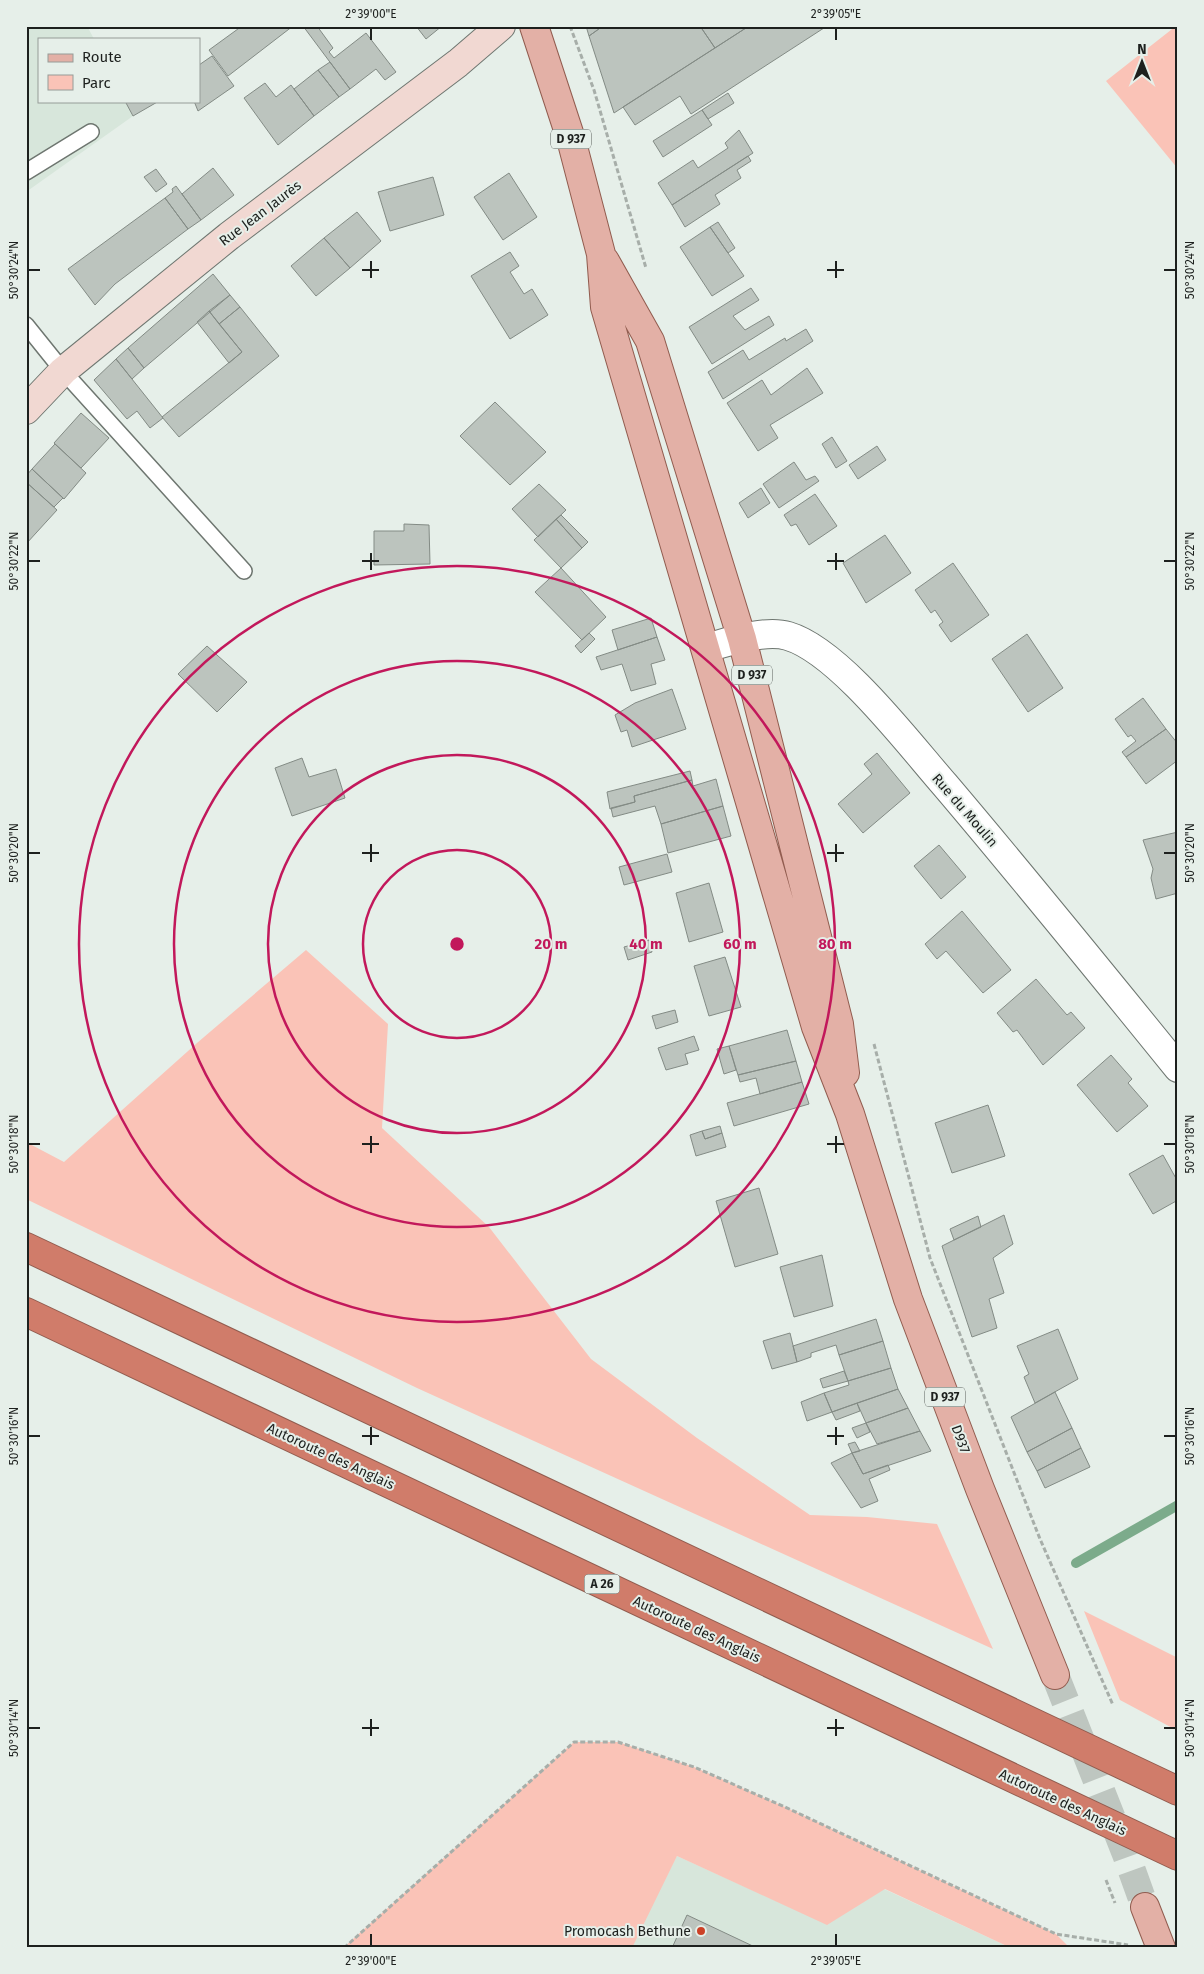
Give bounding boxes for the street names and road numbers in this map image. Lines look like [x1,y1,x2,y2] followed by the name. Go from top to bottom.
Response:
[551,130,591,148] road number: D 937
[216,177,305,250] street label: Rue Jean Jaurès
[732,666,772,684] road number: D 937
[928,770,1001,850] street label: Rue du Moulin
[925,1388,965,1406] road number: D 937
[264,1419,398,1494] street label: Autoroute des Anglais
[948,1423,974,1456] street label: D937
[584,1575,620,1594] road number: A 26
[630,1592,764,1667] street label: Autoroute des Anglais
[996,1765,1130,1840] street label: Autoroute des Anglais

